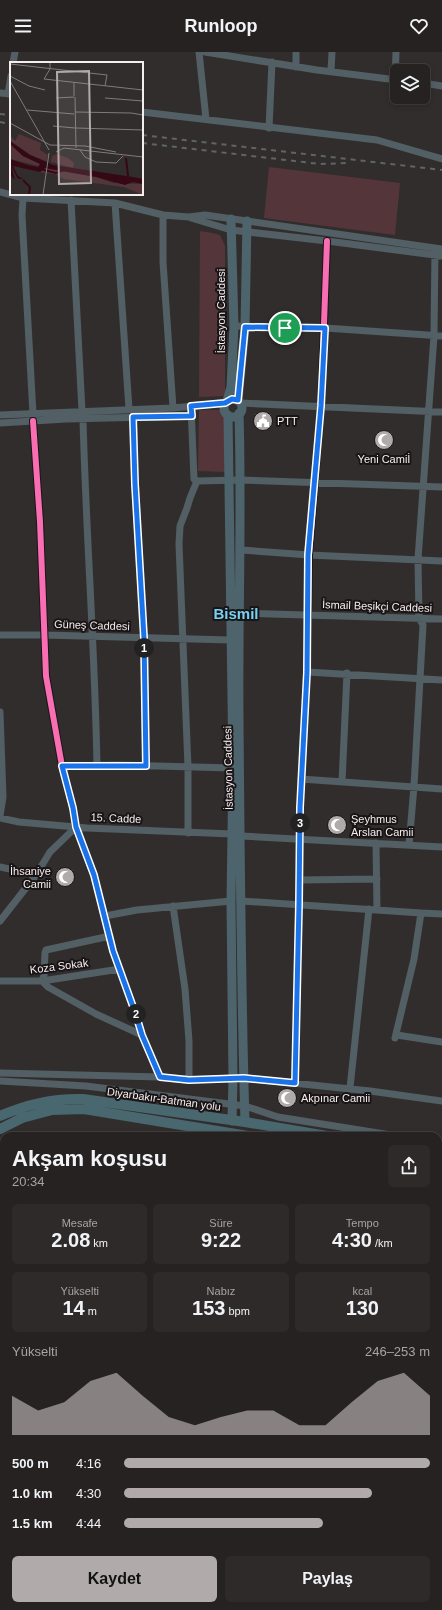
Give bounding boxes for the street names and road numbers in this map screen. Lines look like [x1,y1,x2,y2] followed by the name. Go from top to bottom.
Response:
[215,269,227,353] street label: İstasyon Caddesi
[322,598,432,614] street label: İsmail Beşikçi Caddesi
[54,618,130,632] street label: Güneş Caddesi
[221,726,235,810] street label: İstasyon Caddesi
[90,811,142,825] street label: 15. Cadde
[29,956,89,976] street label: Koza Sokak
[106,1085,222,1113] street label: Diyarbakır-Batman yolu

